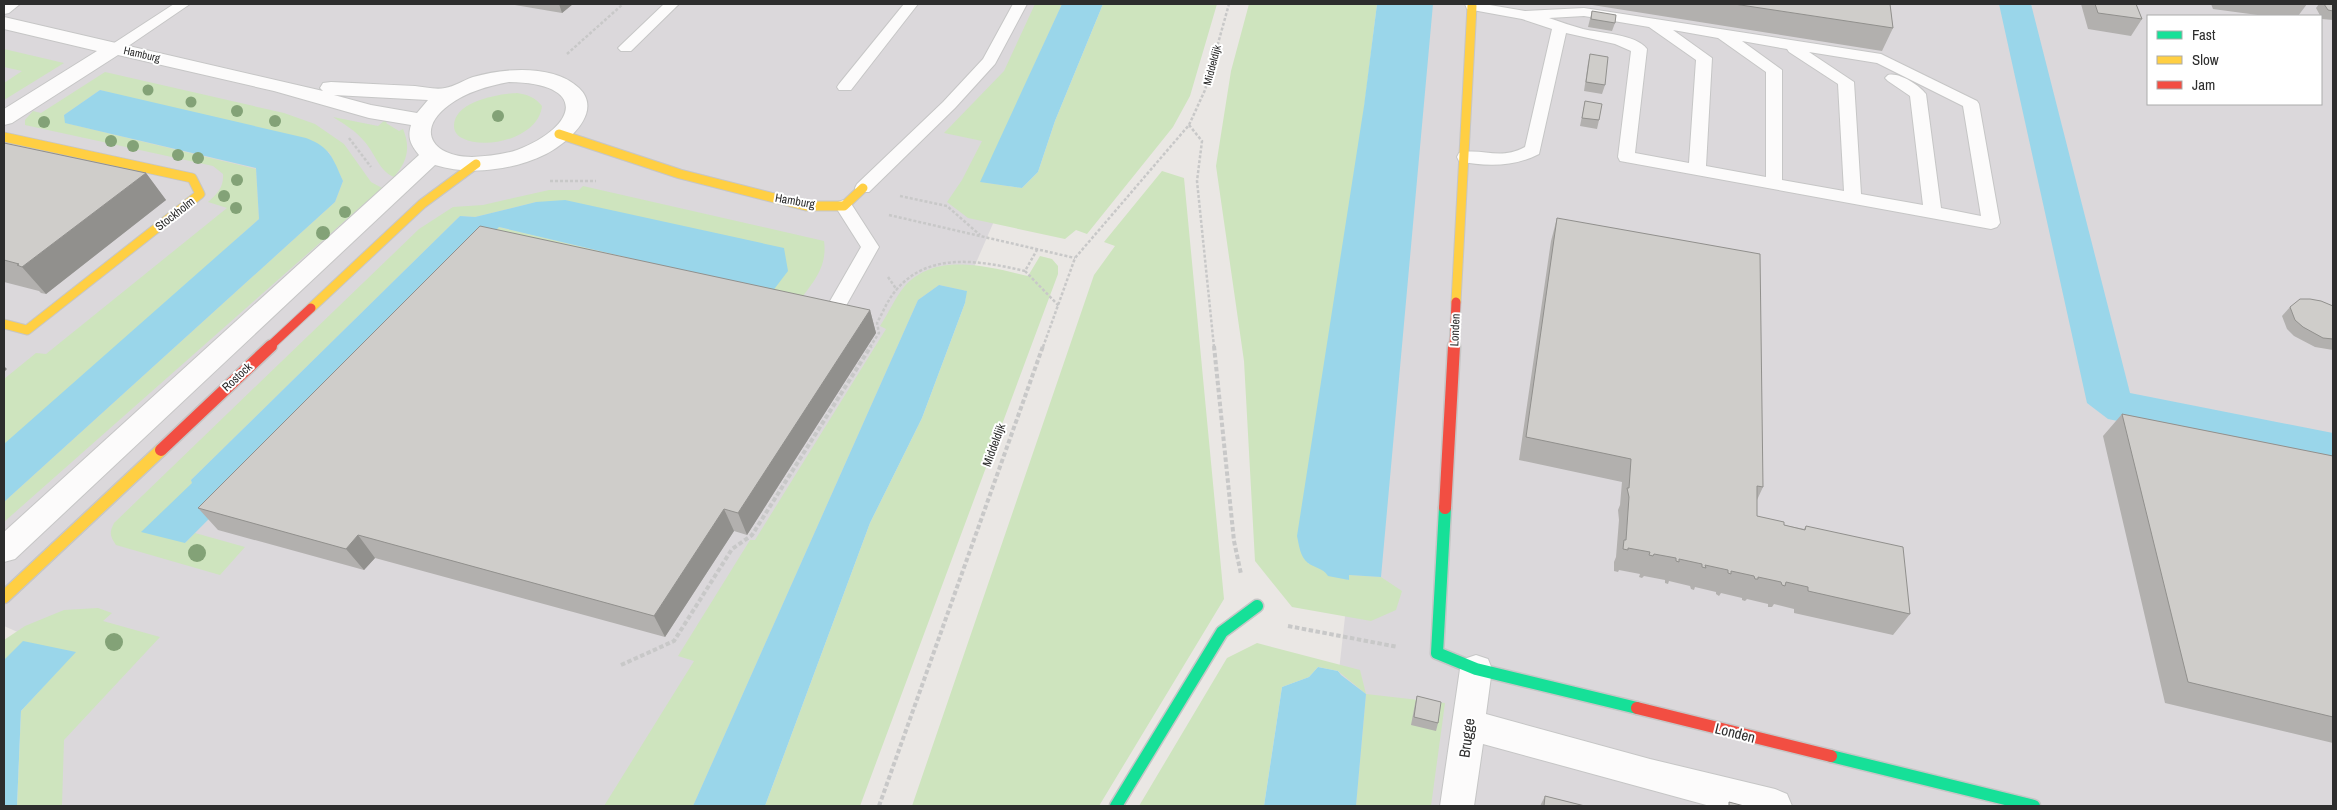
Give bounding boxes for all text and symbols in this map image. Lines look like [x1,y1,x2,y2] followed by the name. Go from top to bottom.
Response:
[2147,15,2322,105] legend
[2192,24,2216,45] text: Fast
[122,43,162,65] street label: Hamburg
[1200,43,1224,87] street label: Middeldijk
[2192,49,2219,70] text: Slow
[2192,74,2215,95] text: Jam
[774,190,817,212] street label: Hamburg
[152,194,198,234] street label: Stockholm
[1446,313,1464,347] street label: Londen
[219,359,256,395] street label: Rostock
[979,421,1009,469] street label: Middeldijk
[1453,717,1480,759] street label: Brugge
[1713,717,1758,748] street label: Londen

